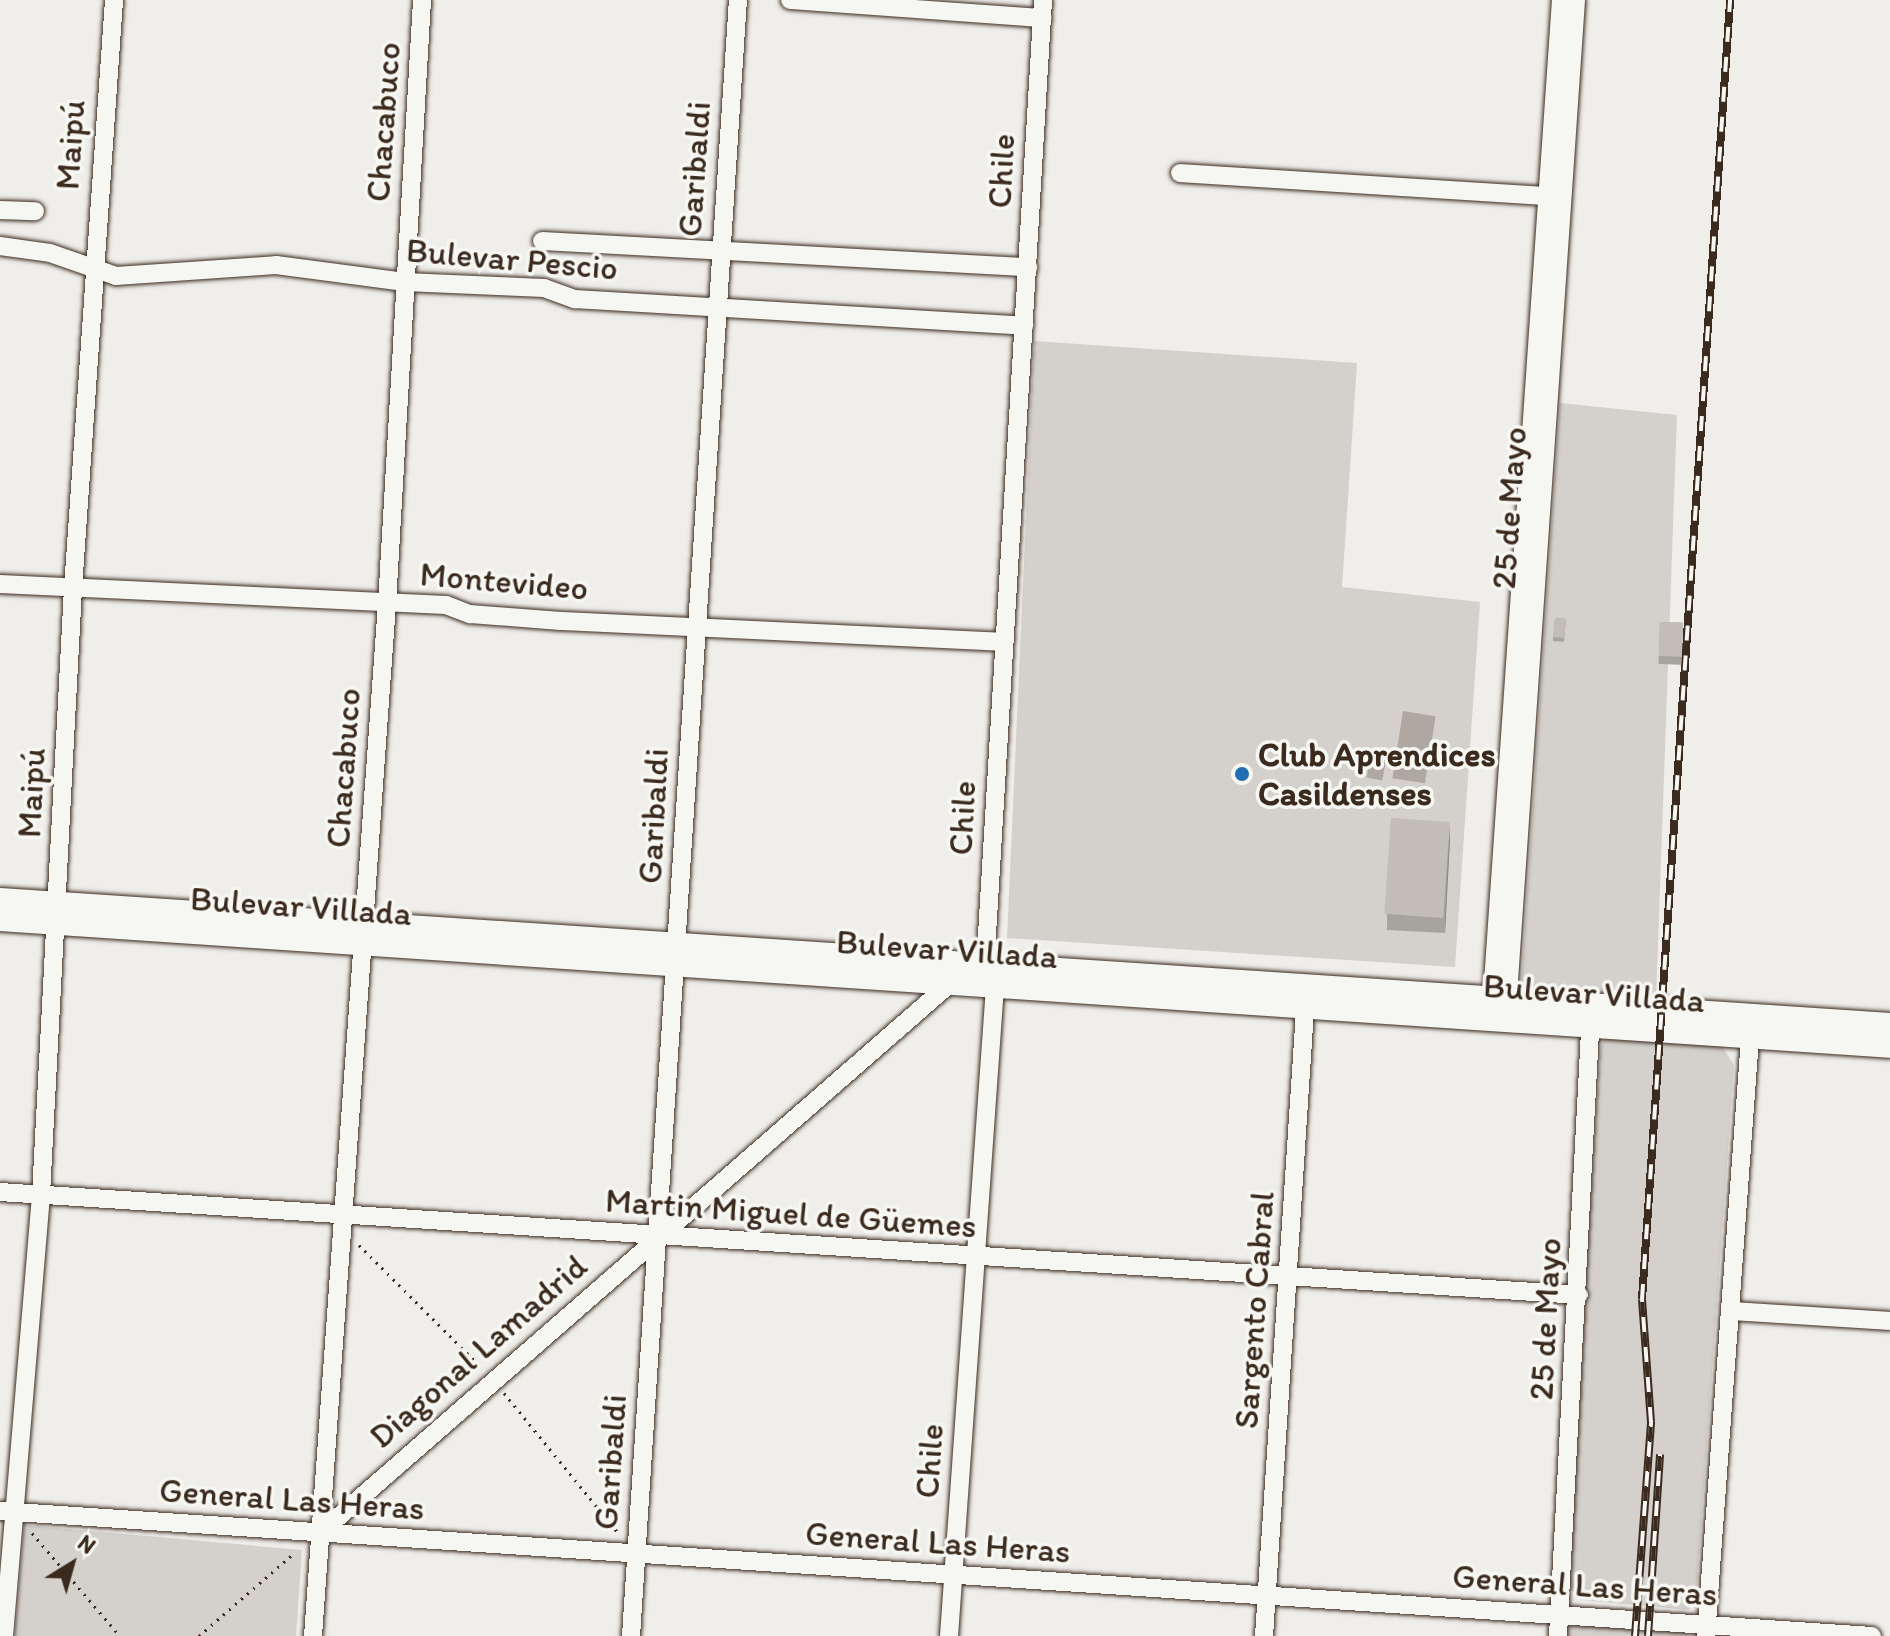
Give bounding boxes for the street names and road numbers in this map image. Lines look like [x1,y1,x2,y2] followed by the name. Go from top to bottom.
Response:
[357,41,409,203] street label: Chacabuco
[47,99,93,191] street label: Maipú
[669,100,719,238] street label: Garibaldi
[979,133,1023,209] street label: Chile
[404,229,620,289] street label: Bulevar Pescio
[1483,425,1535,591] street label: 25 de Mayo
[418,553,590,609] street label: Montevideo
[317,687,369,849] street label: Chacabuco
[8,747,54,839] street label: Maipú
[629,747,677,885] street label: Garibaldi
[940,780,984,856] street label: Chile
[189,878,413,934] street label: Bulevar Villada
[835,921,1059,977] street label: Bulevar Villada
[1482,965,1706,1021] street label: Bulevar Villada
[604,1180,978,1246] street label: Martin Miguel de Güemes
[1225,1190,1283,1430] street label: Sargento Cabral
[1520,1236,1570,1402] street label: 25 de Mayo
[361,1245,595,1457] street label: Diagonal Lamadrid
[585,1393,635,1531] street label: Garibaldi
[906,1422,952,1500] street label: Chile
[158,1469,426,1529] street label: General Las Heras
[804,1512,1072,1572] street label: General Las Heras
[1451,1555,1719,1615] street label: General Las Heras

